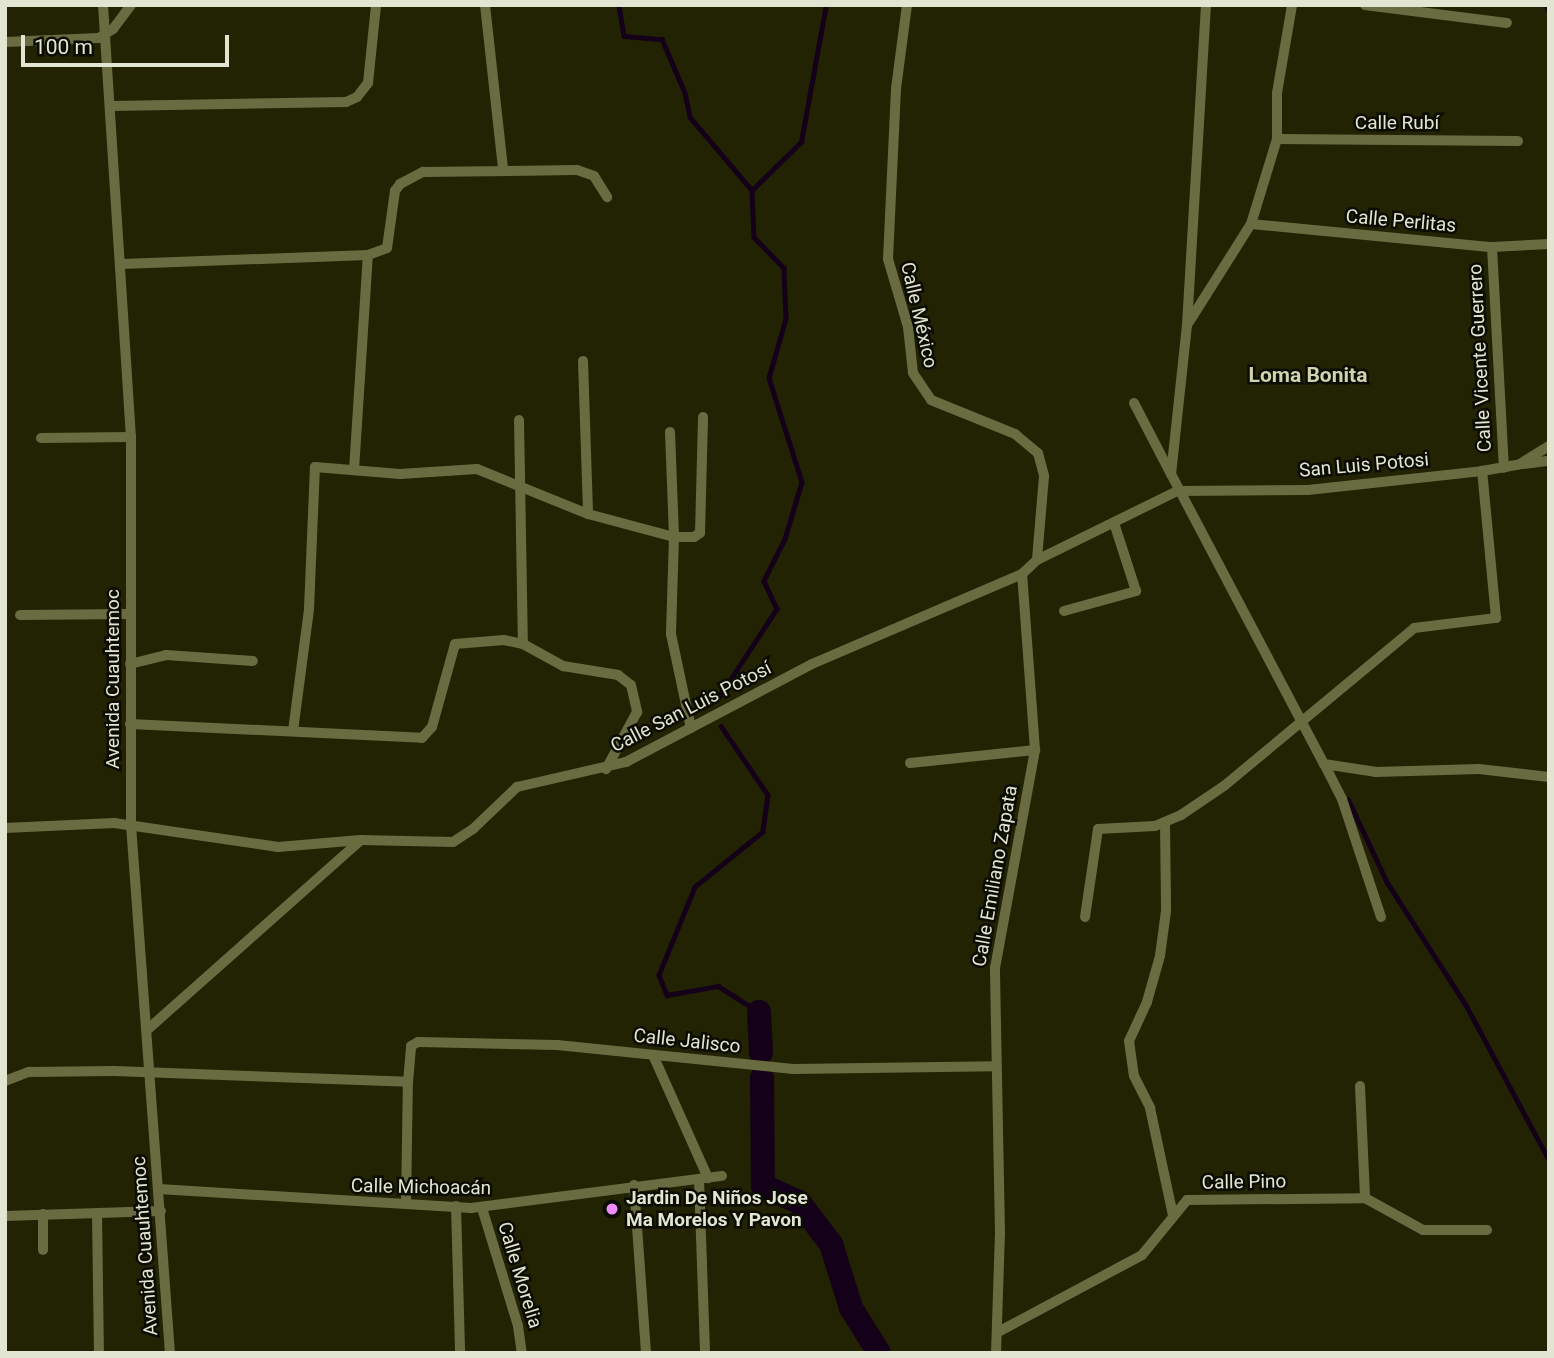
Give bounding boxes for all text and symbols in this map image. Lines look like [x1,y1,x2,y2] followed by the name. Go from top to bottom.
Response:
[24,21,233,65] scale bar
[34,35,93,59] text: 100 m
[1355,112,1439,134] street label: Calle Rubí
[1345,205,1457,237] street label: Calle Perlitas
[896,260,942,370] street label: Calle México
[1464,263,1496,453] street label: Calle Vicente Guerrero
[1249,362,1367,388] district label: Loma Bonita
[1298,448,1430,482] street label: San Luis Potosi
[102,589,124,769] street label: Avenida Cuauhtemoc
[607,657,775,757] street label: Calle San Luis Potosí
[968,784,1022,968] street label: Calle Emiliano Zapata
[632,1024,742,1058] street label: Calle Jalisco
[127,1156,163,1336] street label: Avenida Cuauhtemoc
[1201,1170,1287,1194] street label: Calle Pino
[351,1174,491,1200] street label: Calle Michoacán
[626,1187,808,1231] place label: Jardin De Niños Jose Ma Morelos Y Pavon
[604,1201,620,1217] marker: Jardin De Niños Jose Ma Morelos Y Pavon
[493,1219,547,1331] street label: Calle Morelia

